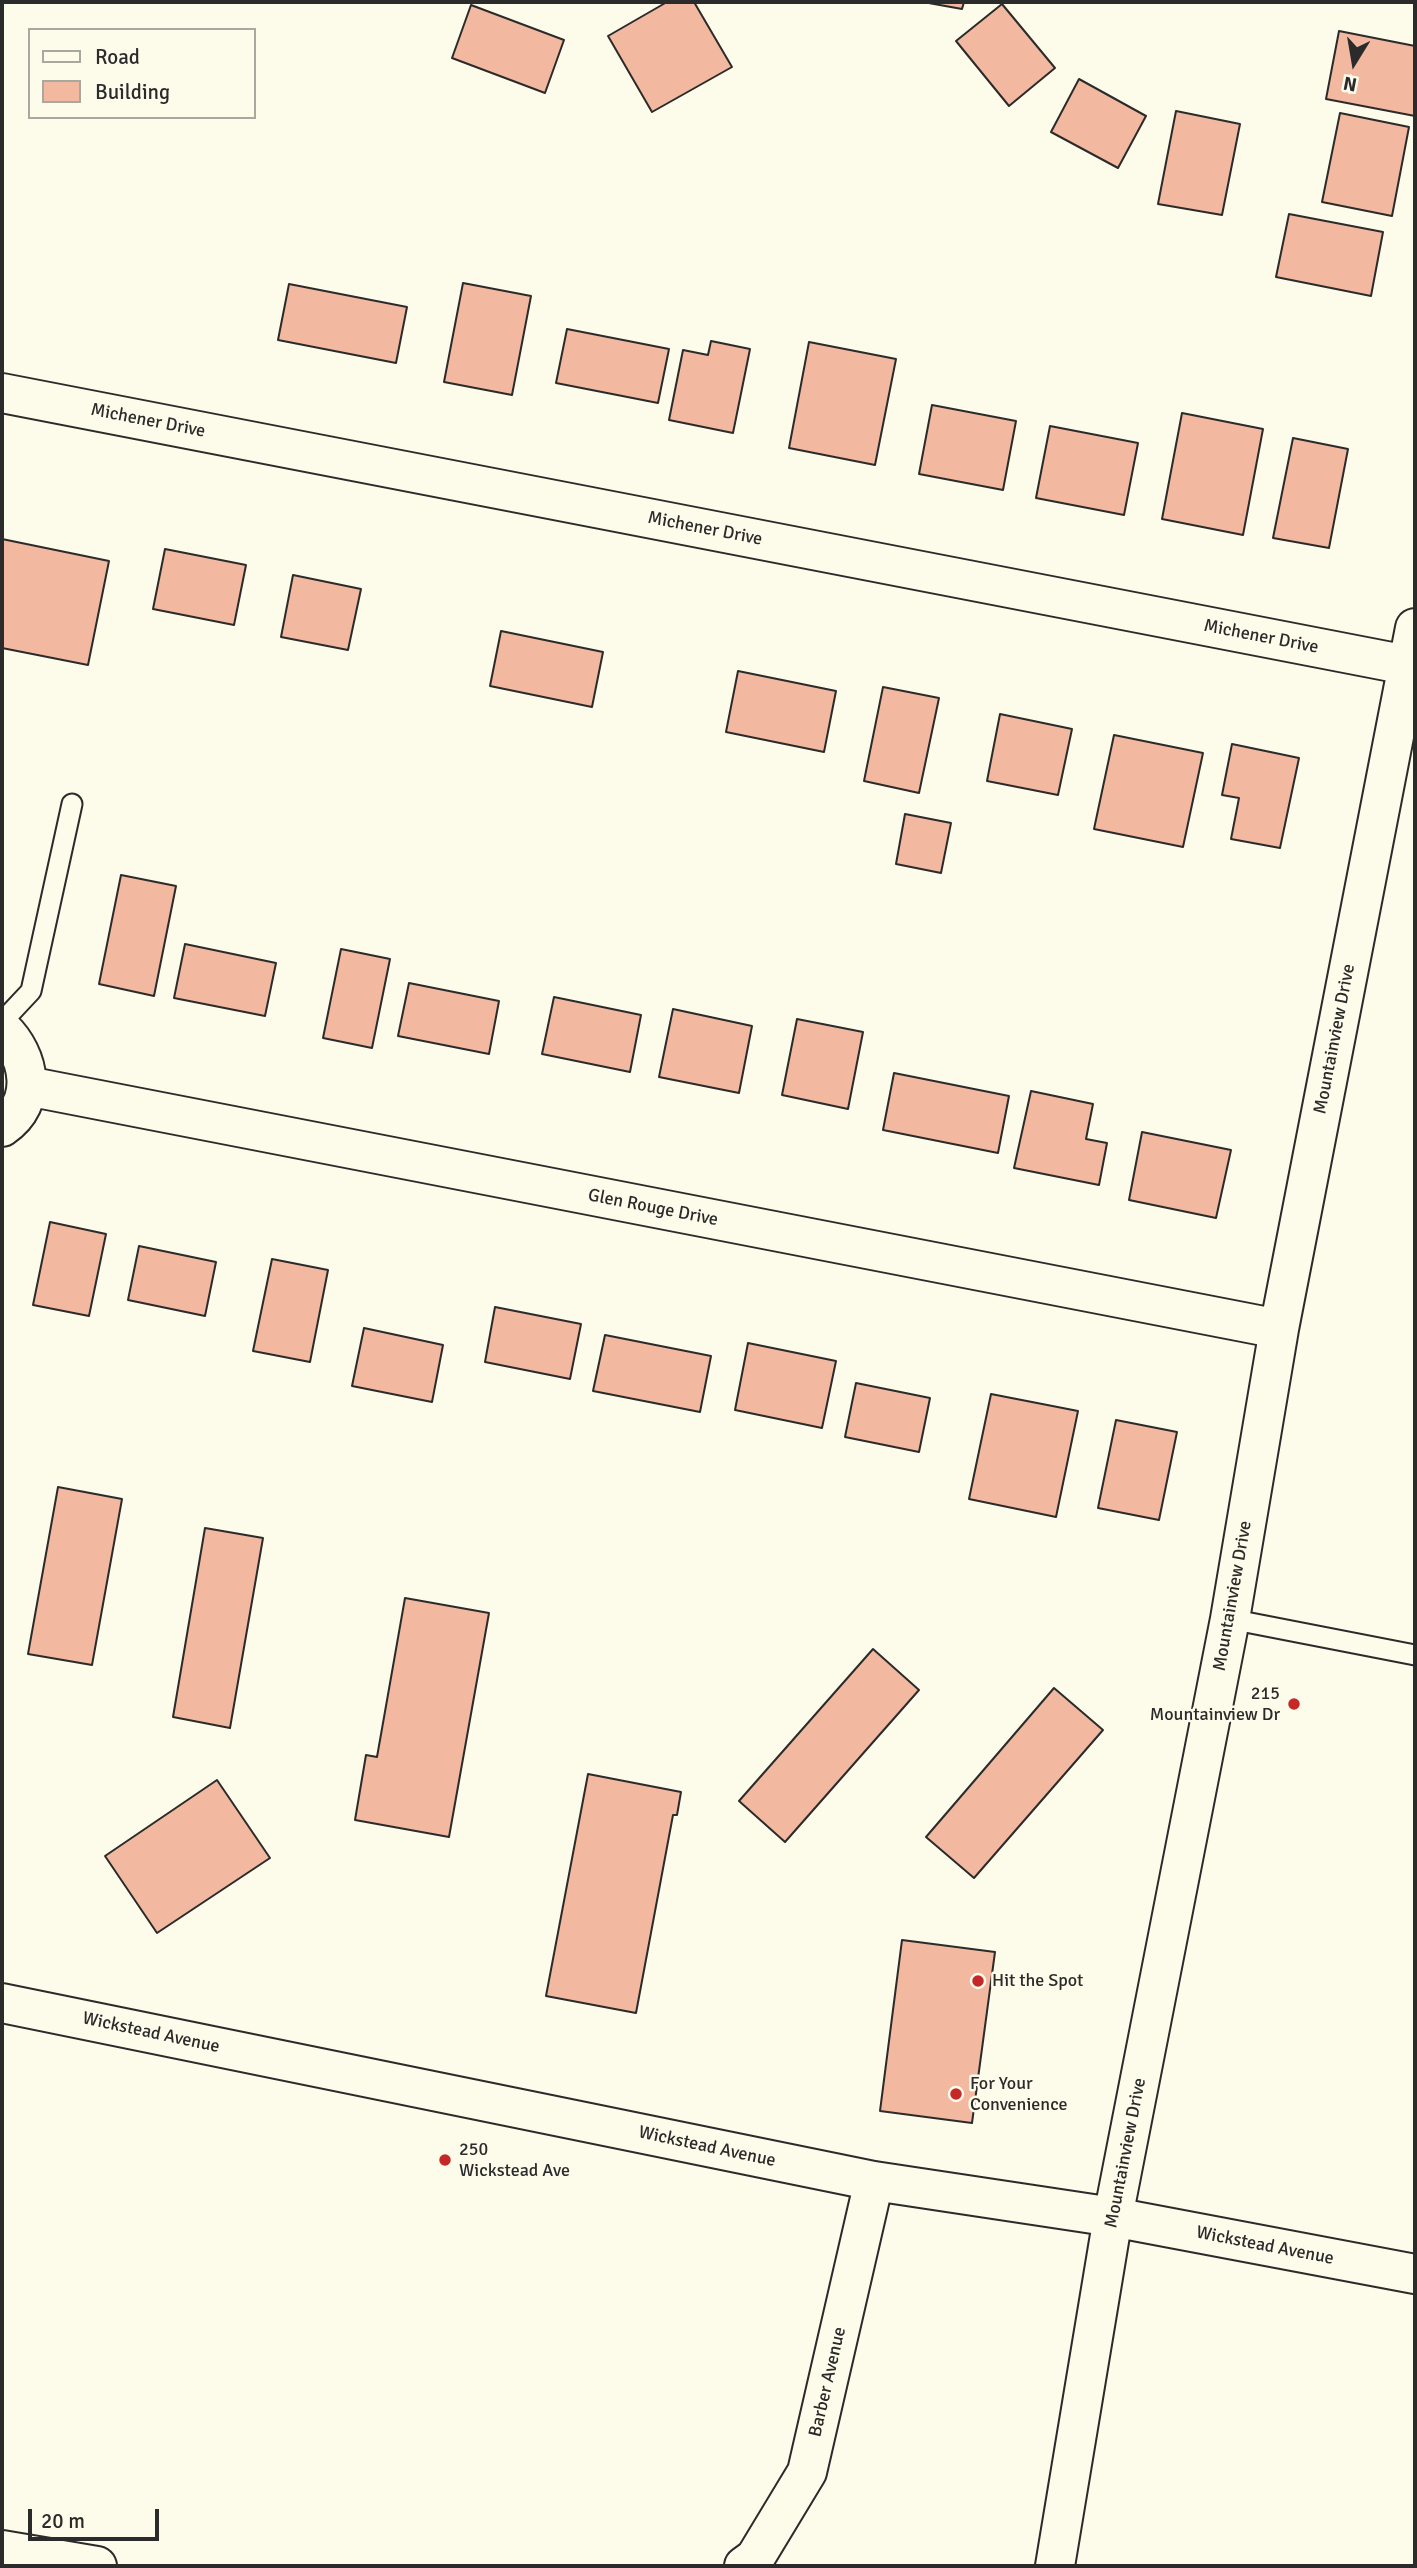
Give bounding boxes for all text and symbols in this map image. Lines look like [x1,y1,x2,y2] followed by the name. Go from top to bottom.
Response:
[28,28,256,119] legend
[1319,28,1389,98] north arrow
[95,44,140,70] text: Road
[1341,71,1359,97] text: N
[95,79,170,105] text: Building
[89,399,207,443] street label: Michener Drive
[646,507,764,551] street label: Michener Drive
[1202,615,1320,659] street label: Michener Drive
[1310,962,1360,1116] street label: Mountainview Drive
[586,1185,720,1231] street label: Glen Rouge Drive
[1209,1519,1257,1673] street label: Mountainview Drive
[1150,1683,1280,1726] place label: 215 Mountainview Dr
[1286,1696,1302,1712] marker: 215 Mountainview Dr
[992,1970,1083,1992] place label: Hit the Spot
[970,1973,986,1989] marker: Hit the Spot
[80,2008,222,2058] street label: Wickstead Avenue
[970,2073,1068,2116] place label: For Your Convenience
[1101,2076,1151,2230] street label: Mountainview Drive
[948,2086,964,2102] marker: For Your Convenience
[636,2122,778,2172] street label: Wickstead Avenue
[459,2139,570,2182] place label: 250 Wickstead Ave
[437,2152,453,2168] marker: 250 Wickstead Ave
[1194,2222,1336,2270] street label: Wickstead Avenue
[805,2325,851,2439] street label: Barber Avenue
[32,2494,163,2538] scale bar
[41,2508,85,2534] text: 20 m

